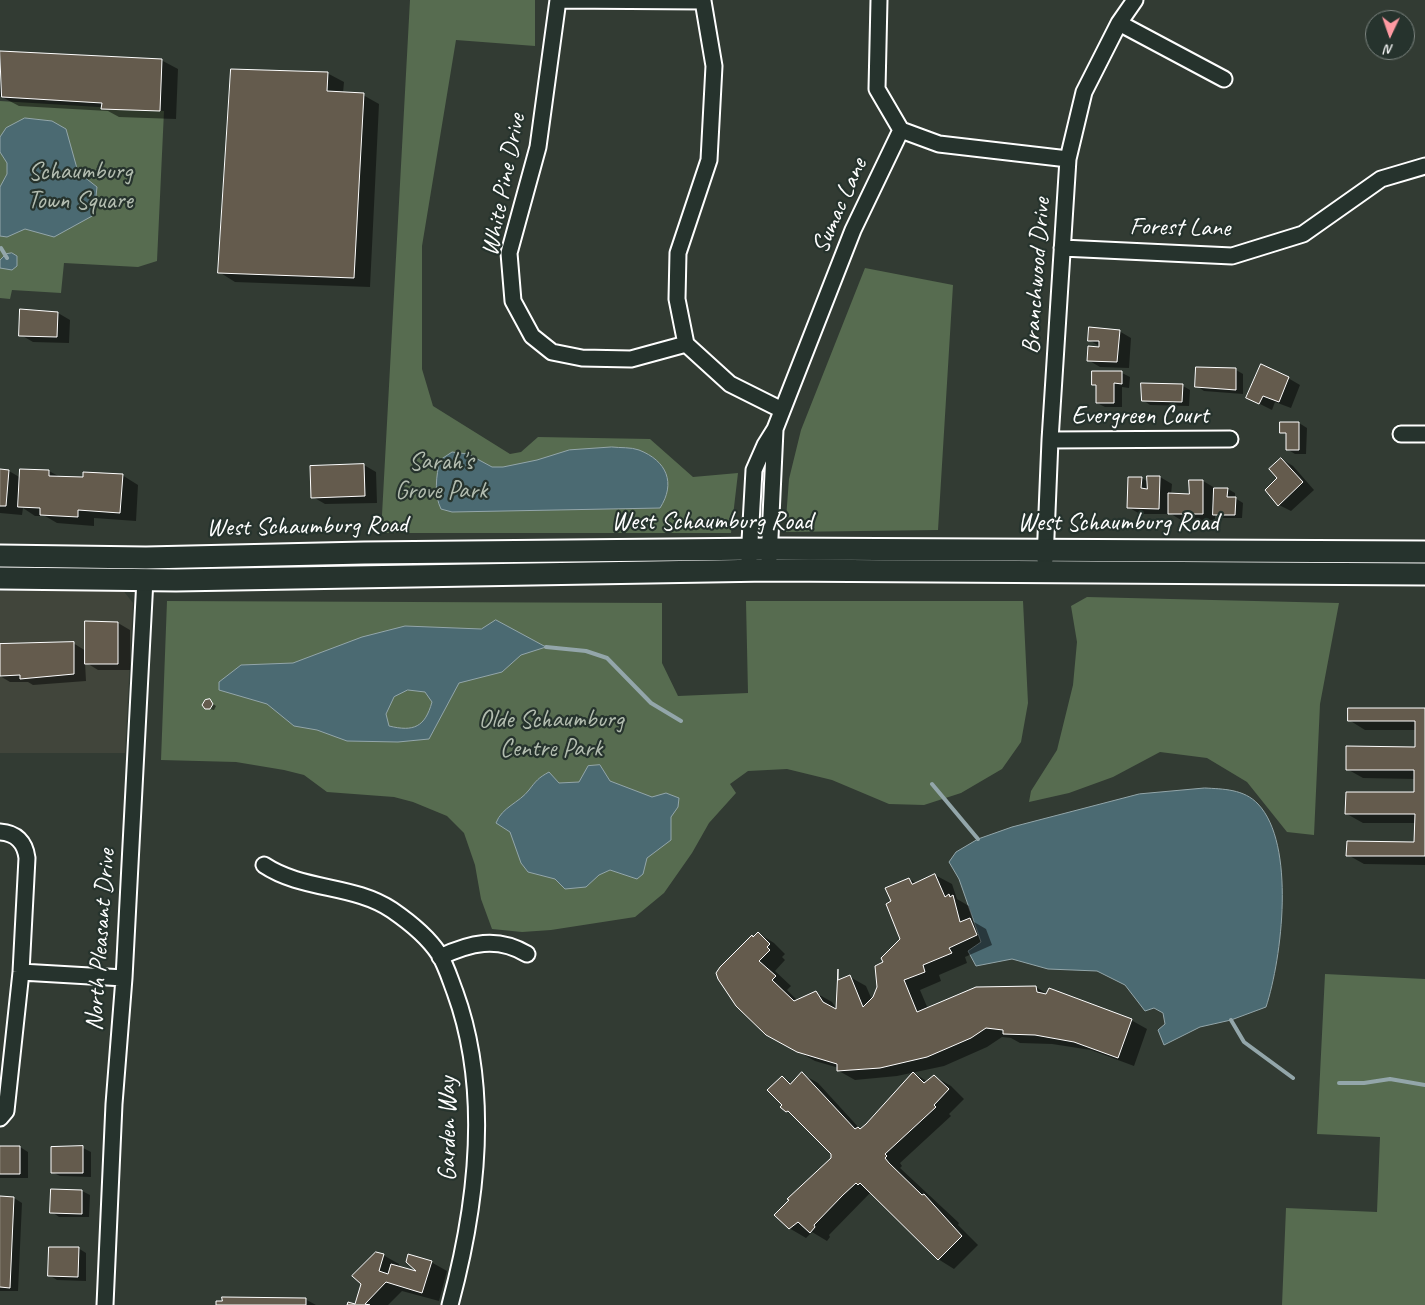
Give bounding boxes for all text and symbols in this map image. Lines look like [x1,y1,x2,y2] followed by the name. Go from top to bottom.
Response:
[1365,10,1415,60] north arrow
[1384,41,1394,58] text: N
[476,111,532,259] street label: White Pine Drive
[806,154,874,258] street label: Sumac Lane
[27,157,133,216] park label: Schaumburg Town Square
[1017,197,1057,355] street label: Branchwood Drive
[1129,212,1231,244] street label: Forest Lane
[1072,401,1208,431] street label: Evergreen Court
[395,447,487,506] park label: Sarah's Grove Park
[611,507,813,537] street label: West Schaumburg Road
[1017,508,1219,538] street label: West Schaumburg Road
[206,510,408,544] street label: West Schaumburg Road
[478,705,624,764] park label: Olde Schaumburg Centre Park
[80,848,122,1032] street label: North Pleasant Drive
[433,1077,463,1181] street label: Garden Way

